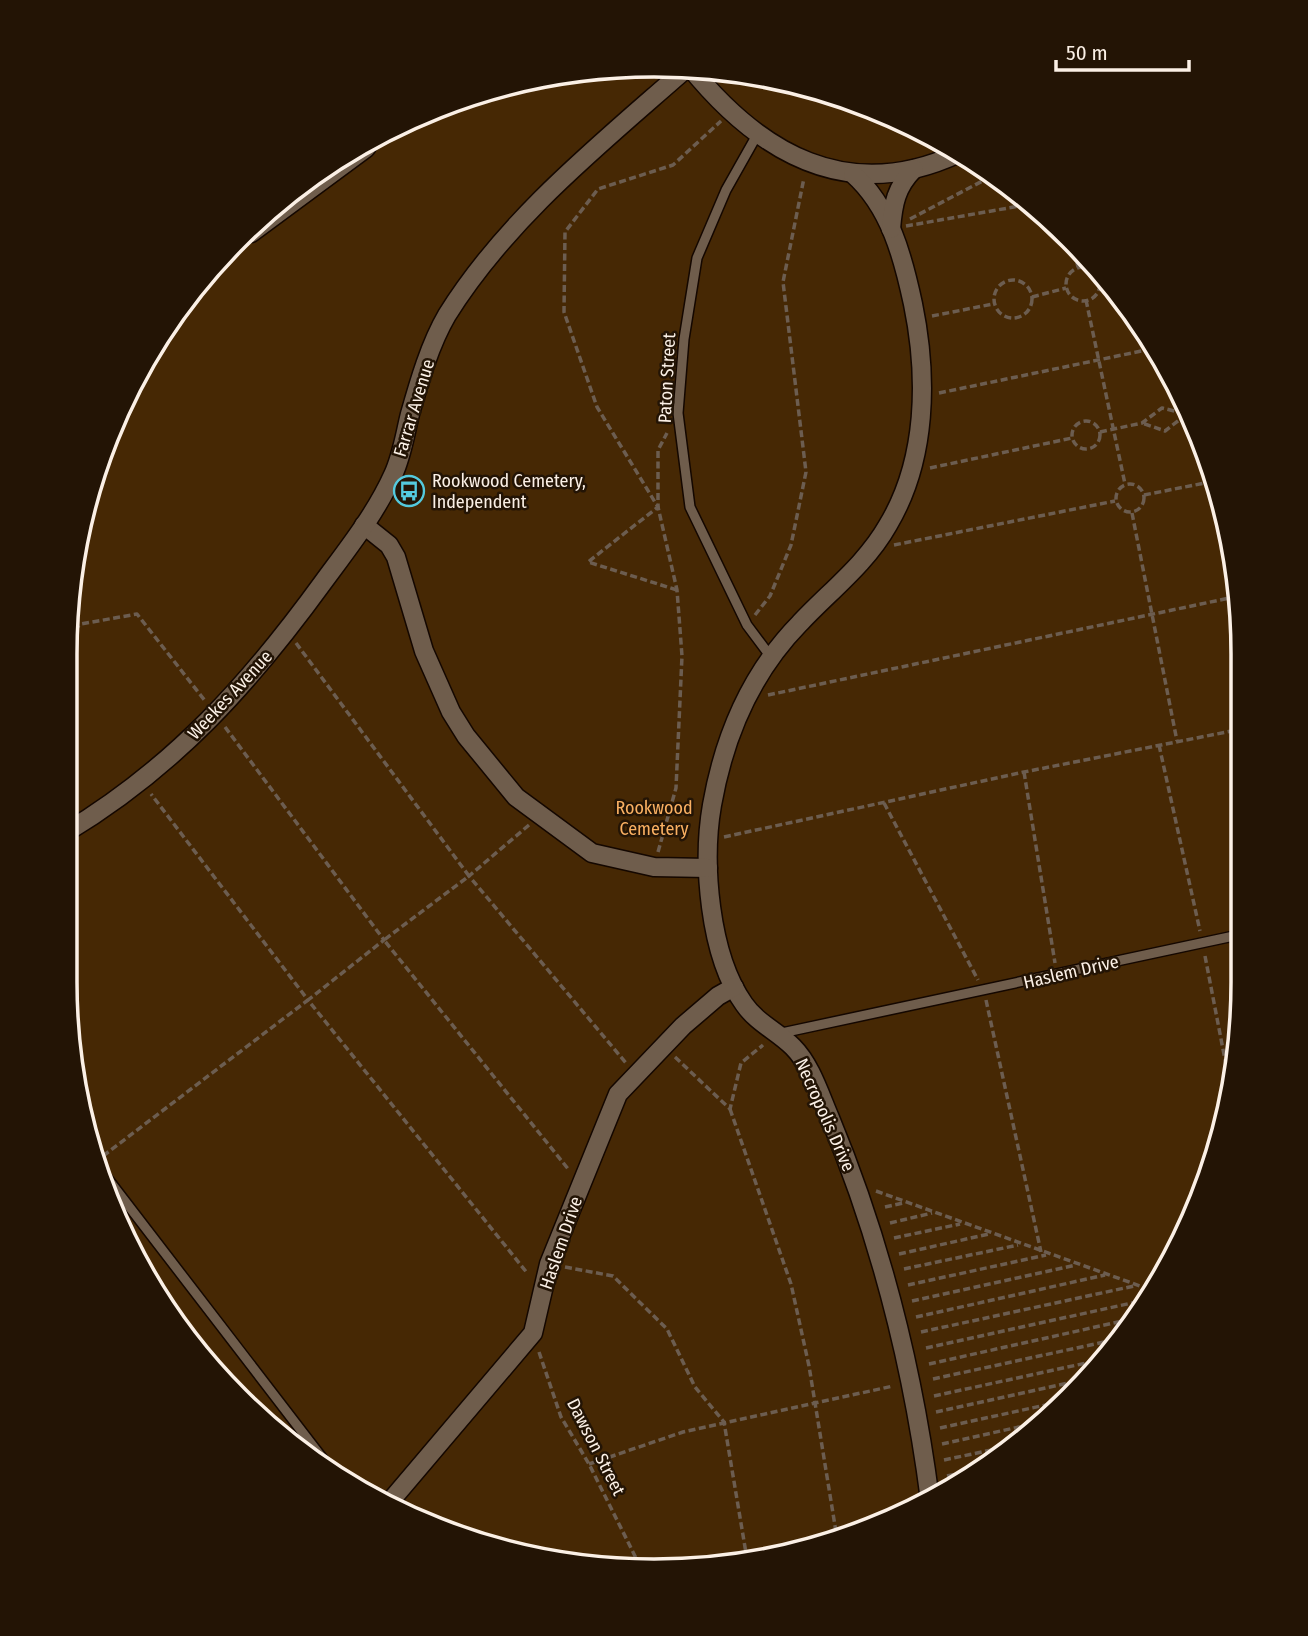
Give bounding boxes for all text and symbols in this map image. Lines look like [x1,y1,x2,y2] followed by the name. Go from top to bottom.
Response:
[1056,28,1189,72] scale bar
[1066,40,1108,66] text: 50 m
[654,332,680,424] street label: Paton Street
[389,356,439,460] street label: Farrar Avenue
[432,470,586,513] place label: Rookwood Cemetery, Independent
[392,474,426,508] bus stop icon: Rookwood Cemetery, Independent
[183,646,277,744] street label: Weekes Avenue
[615,797,693,840] park label: Rookwood Cemetery
[1021,950,1121,994] street label: Haslem Drive
[790,1055,860,1175] street label: Necropolis Drive
[535,1193,587,1292] street label: Haslem Drive
[562,1395,630,1499] street label: Dawson Street

